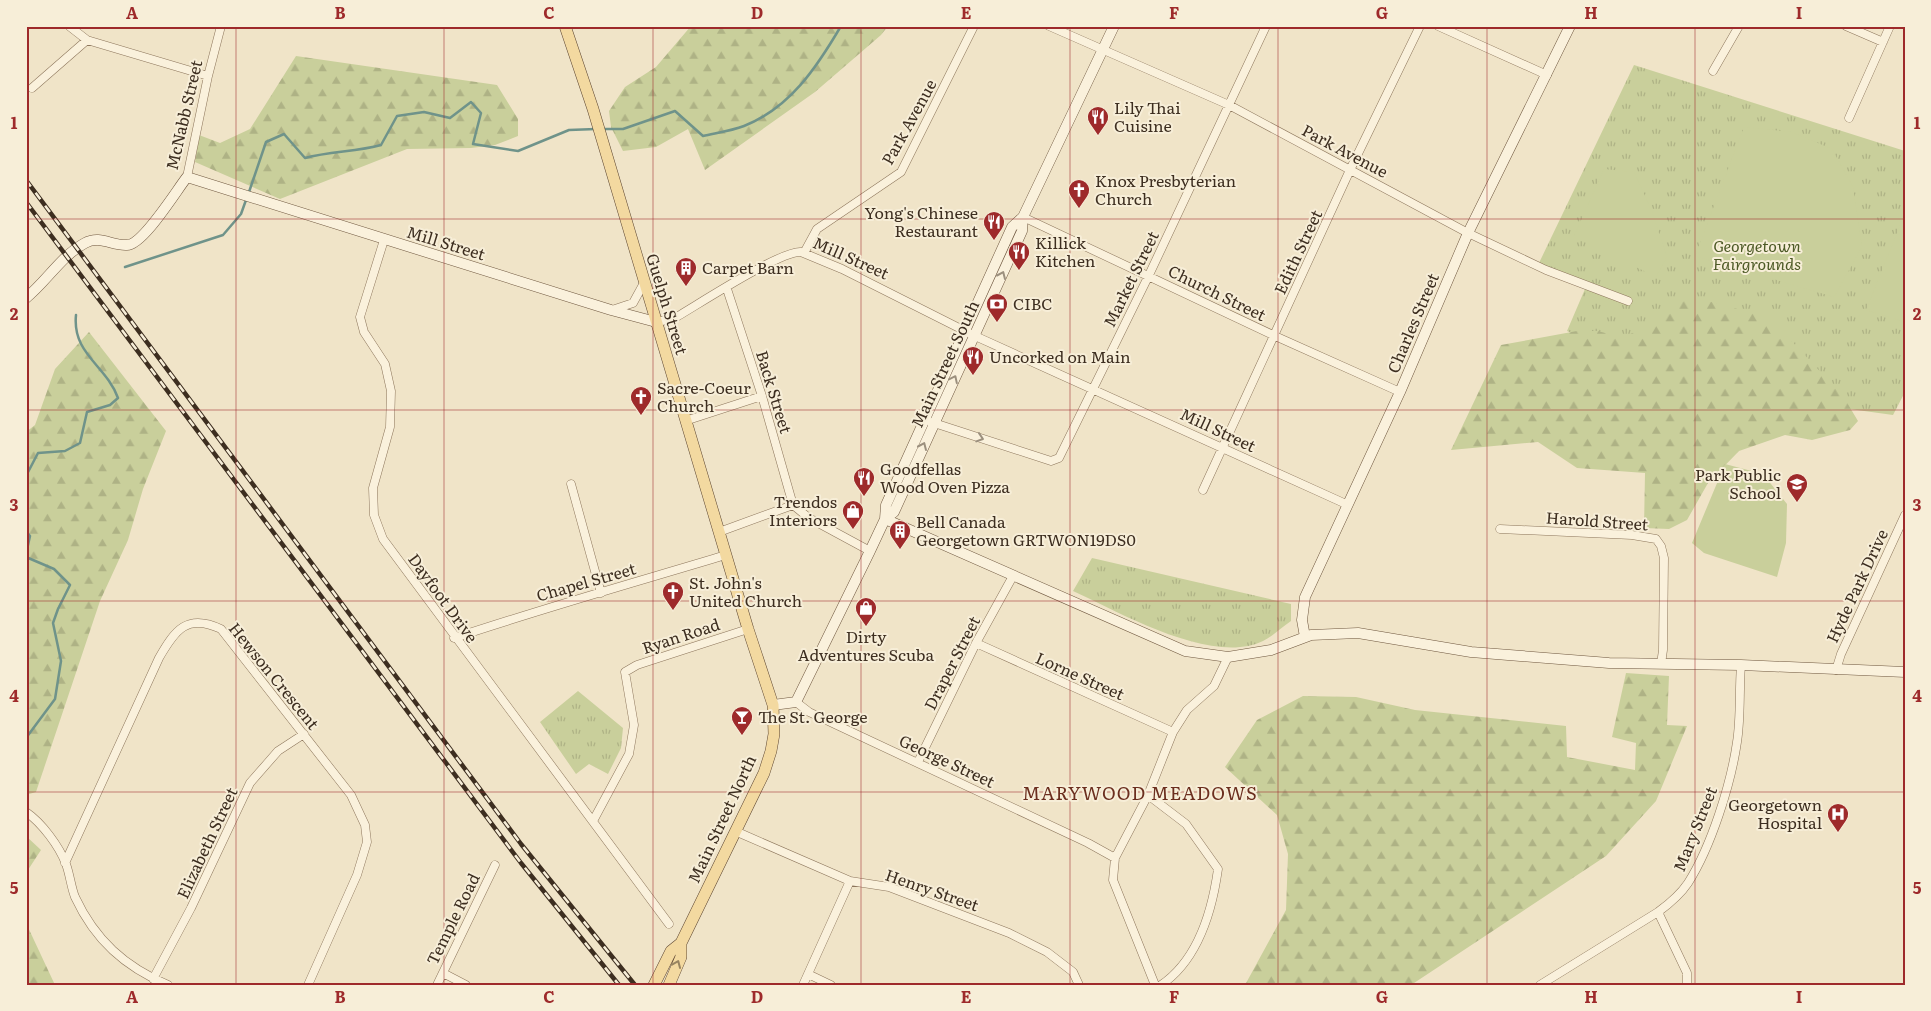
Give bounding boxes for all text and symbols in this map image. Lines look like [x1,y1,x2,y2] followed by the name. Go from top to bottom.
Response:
[126,0,138,24] text: A
[334,0,346,24] text: B
[543,0,555,24] text: C
[751,0,763,24] text: D
[961,0,972,24] text: E
[1169,0,1179,24] text: F
[1376,0,1388,24] text: G
[1584,0,1598,24] text: H
[1796,0,1802,24] text: I
[159,57,207,172] street label: McNabb Street
[875,74,942,169] street label: Park Avenue
[1114,95,1180,137] place label: Lily Thai Cuisine
[1086,105,1110,136] restaurant icon: Lily Thai Cuisine
[11,110,18,134] text: 1
[1914,110,1921,134] text: 1
[1298,117,1393,183] street label: Park Avenue
[1095,168,1236,210] place label: Knox Presbyterian Church
[1067,178,1091,209] church icon: Knox Presbyterian Church
[865,200,979,242] place label: Yong's Chinese Restaurant
[1267,205,1327,298] street label: Edith Street
[982,210,1006,241] restaurant icon: Yong's Chinese Restaurant
[404,219,489,266] street label: Mill Street
[1096,226,1164,331] street label: Market Street
[810,230,894,285] street label: Mill Street
[1035,230,1096,272] place label: Killick Kitchen
[1713,233,1801,275] park label: Georgetown Fairgrounds
[1007,240,1031,271] restaurant icon: Killick Kitchen
[641,250,695,358] street label: Guelph Street
[702,255,794,279] place label: Carpet Barn
[674,256,698,287] building icon: Carpet Barn
[1164,258,1271,326] street label: Church Street
[1380,268,1444,376] street label: Charles Street
[996,271,1007,280] one-way arrow
[1013,291,1052,315] place label: CIBC
[985,292,1009,323] bank icon: CIBC
[904,296,984,431] street label: Main Street South
[10,301,19,325] text: 2
[1913,301,1922,325] text: 2
[989,344,1131,368] place label: Uncorked on Main
[961,345,985,376] restaurant icon: Uncorked on Main
[751,347,799,437] street label: Back Street
[657,375,751,417] place label: Sacre-Coeur Church
[948,376,958,385] one-way arrow
[629,385,653,416] church icon: Sacre-Coeur Church
[1177,401,1261,457] street label: Mill Street
[975,432,983,442] one-way arrow
[917,442,927,451] one-way arrow
[880,456,1010,498] place label: Goodfellas Wood Oven Pizza
[1695,462,1781,504] place label: Park Public School
[852,466,876,497] restaurant icon: Goodfellas Wood Oven Pizza
[1785,472,1809,503] school or university icon: Park Public School
[769,489,837,531] place label: Trendos Interiors
[10,492,19,516] text: 3
[1913,492,1922,516] text: 3
[841,499,865,530] shop icon: Trendos Interiors
[1545,504,1650,536] street label: Harold Street
[916,509,1136,551] place label: Bell Canada Georgetown GRTWON19DS0
[888,519,912,550] building icon: Bell Canada Georgetown GRTWON19DS0
[1819,525,1893,646] street label: Hyde Park Drive
[403,548,485,647] street label: Dayfoot Drive
[533,555,639,607] street label: Chapel Street
[689,570,802,612] place label: St. John's United Church
[661,580,685,611] church icon: St. John's United Church
[854,596,878,627] shop icon: Dirty Adventures Scuba
[639,611,723,659] street label: Ryan Road
[917,611,985,714] street label: Draper Street
[224,617,326,735] street label: Hewson Crescent
[798,624,935,666] place label: Dirty Adventures Scuba
[1032,645,1129,706] street label: Lorne Street
[9,683,19,707] text: 4
[1912,683,1922,707] text: 4
[758,704,868,728] place label: The St. George
[730,705,754,736] bar icon: The St. George
[896,727,1000,793] street label: George Street
[681,750,761,887] street label: Main Street North
[1022,779,1258,806] district label: MARYWOOD MEADOWS
[170,782,243,902] street label: Elizabeth Street
[1666,782,1722,875] street label: Mary Street
[1728,792,1822,834] place label: Georgetown Hospital
[1826,802,1850,833] hospital icon: Georgetown Hospital
[882,862,983,916] street label: Henry Street
[420,868,485,968] street label: Temple Road
[10,875,19,899] text: 5
[1913,875,1922,899] text: 5
[672,961,682,969] one-way arrow
[126,984,138,1008] text: A
[334,984,346,1008] text: B
[543,984,555,1008] text: C
[751,984,763,1008] text: D
[961,984,972,1008] text: E
[1169,984,1179,1008] text: F
[1376,984,1388,1008] text: G
[1584,984,1598,1008] text: H
[1796,984,1802,1008] text: I

